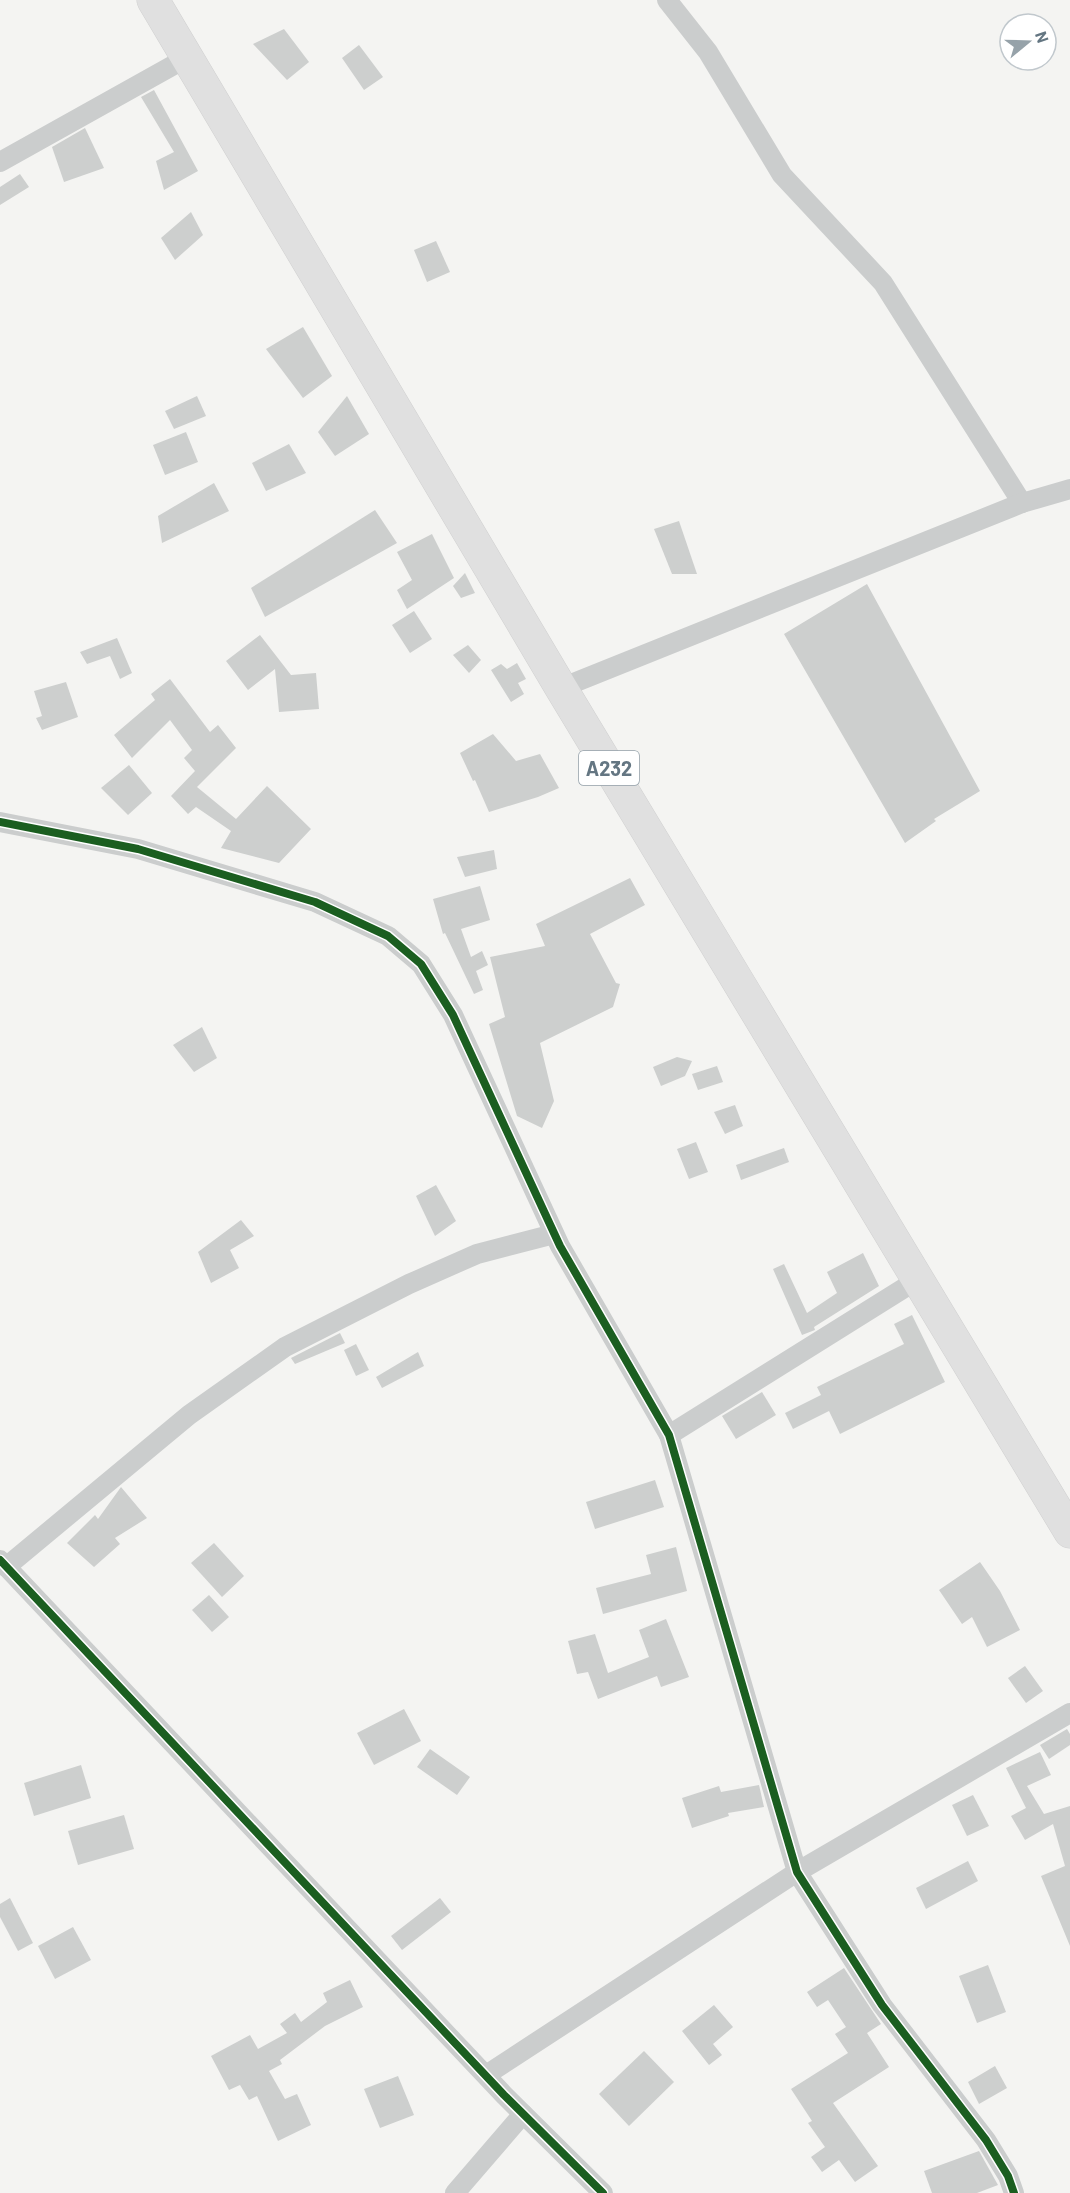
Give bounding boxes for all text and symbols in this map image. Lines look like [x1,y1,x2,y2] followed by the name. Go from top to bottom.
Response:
[998,12,1058,72] north arrow
[1032,29,1053,45] text: N
[579,751,639,785] road number: A232

